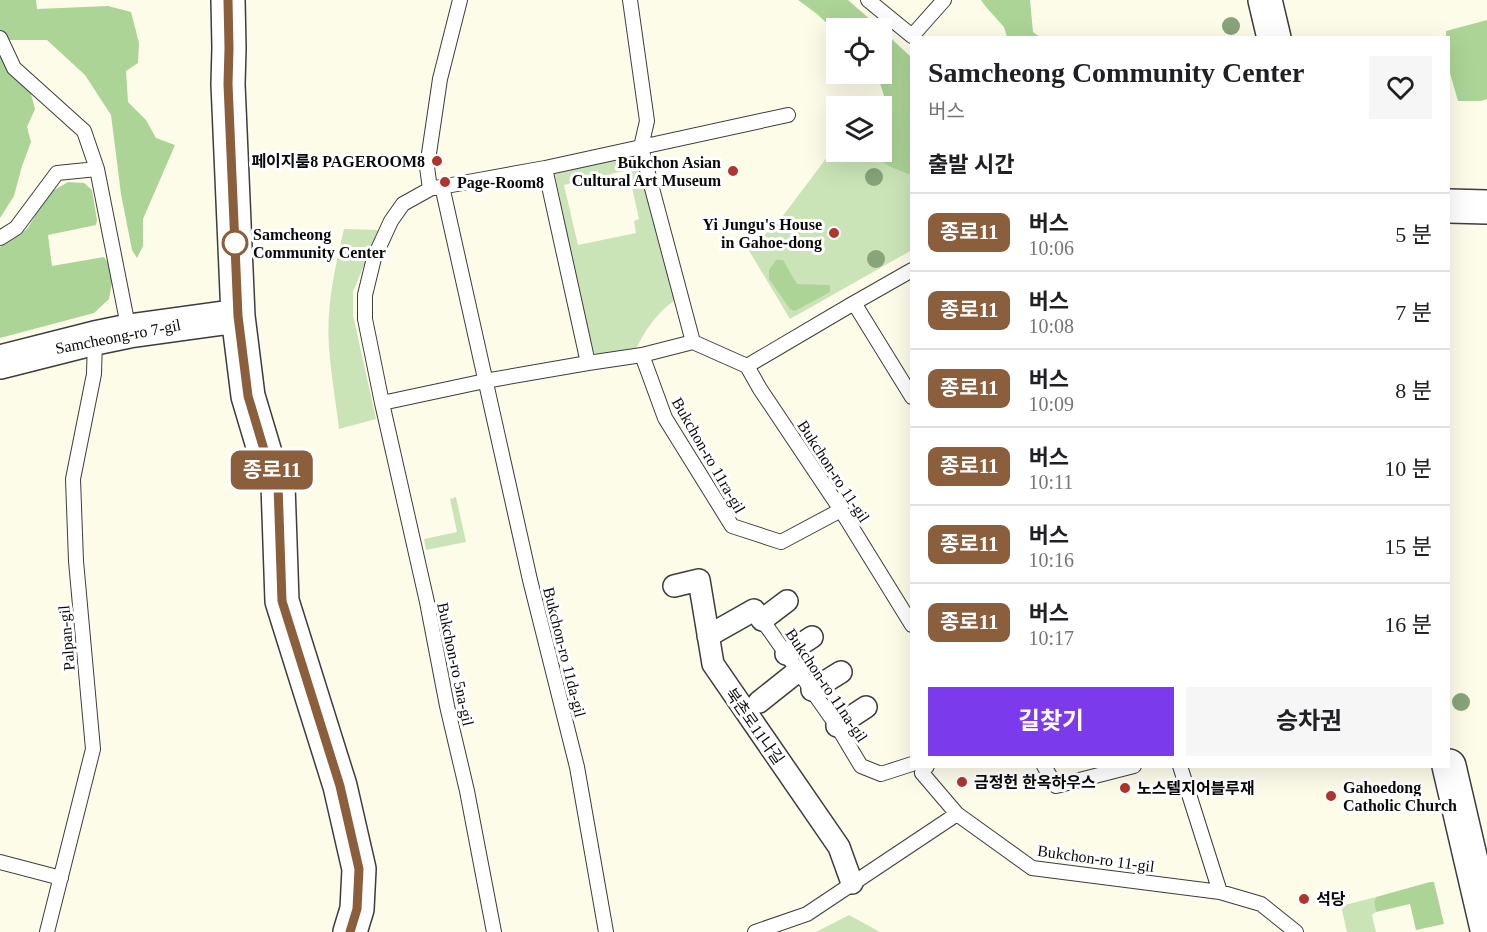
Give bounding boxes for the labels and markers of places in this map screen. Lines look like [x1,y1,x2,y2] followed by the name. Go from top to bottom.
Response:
[251,153,425,170] place label: 페이지룸8 PAGEROOM8
[430,154,444,168] marker: 페이지룸8 PAGEROOM8
[572,154,722,189] place label: Bukchon Asian Cultural Art Museum
[726,164,740,178] marker: Bukchon Asian Cultural Art Museum
[457,174,544,192] place label: Page-Room8
[438,175,452,189] marker: Page-Room8
[703,216,822,252] place label: Yi Jungu's House in Gahoe-dong
[253,226,386,262] place label: Samcheong Community Center
[827,226,841,240] marker: Yi Jungu's House in Gahoe-dong
[222,230,248,256] marker: Samcheong Community Center
[974,773,1096,791] place label: 금정헌 한옥하우스
[955,775,969,789] marker: 금정헌 한옥하우스
[1343,779,1457,814] place label: Gahoedong Catholic Church
[1137,780,1255,797] place label: 노스텔지어블루재
[1118,781,1132,795] marker: 노스텔지어블루재
[1324,789,1338,803] marker: Gahoedong Catholic Church
[1316,891,1346,908] place label: 석당
[1297,892,1311,906] marker: 석당

